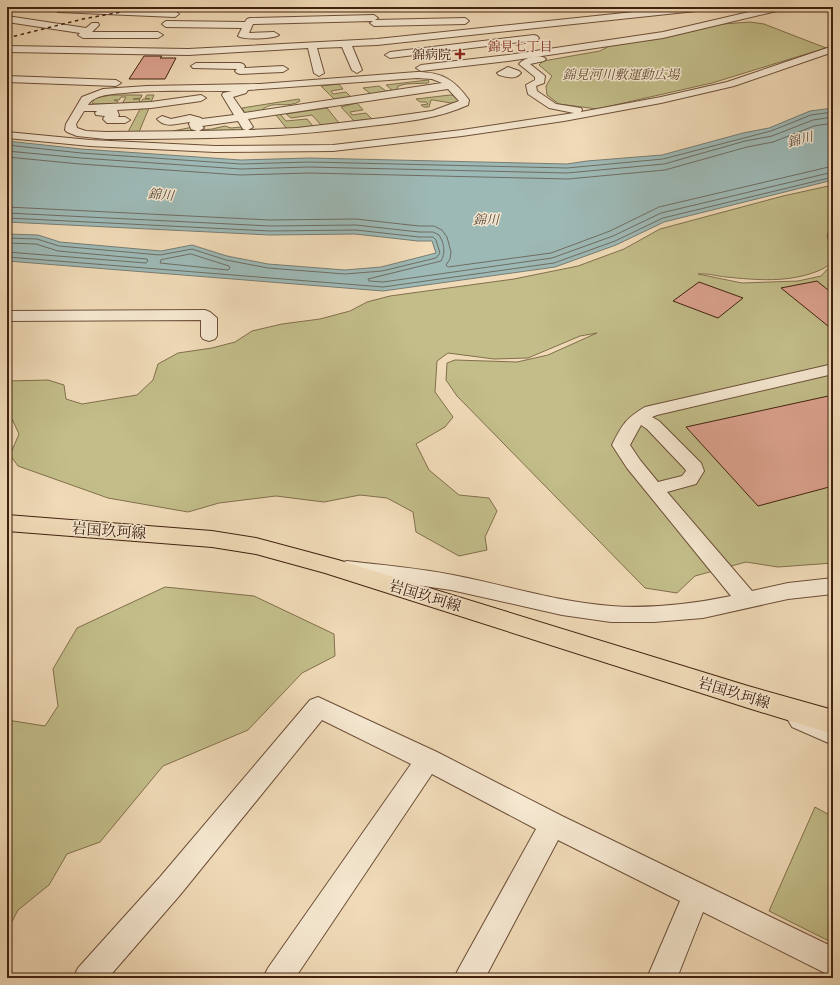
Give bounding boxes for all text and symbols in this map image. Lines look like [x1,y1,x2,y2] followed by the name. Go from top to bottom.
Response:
[487,39,553,54] district label: 錦見七丁目
[412,47,451,62] place label: 錦病院
[454,48,466,60] marker: 錦病院
[562,67,680,82] park label: 錦見河川敷運動広場
[786,129,816,150] water label: 錦川
[147,186,177,203] water label: 錦川
[473,212,501,227] water label: 錦川
[71,519,147,543] street label: 岩国玖珂線
[386,576,464,616] street label: 岩国玖珂線
[695,673,773,713] street label: 岩国玖珂線

